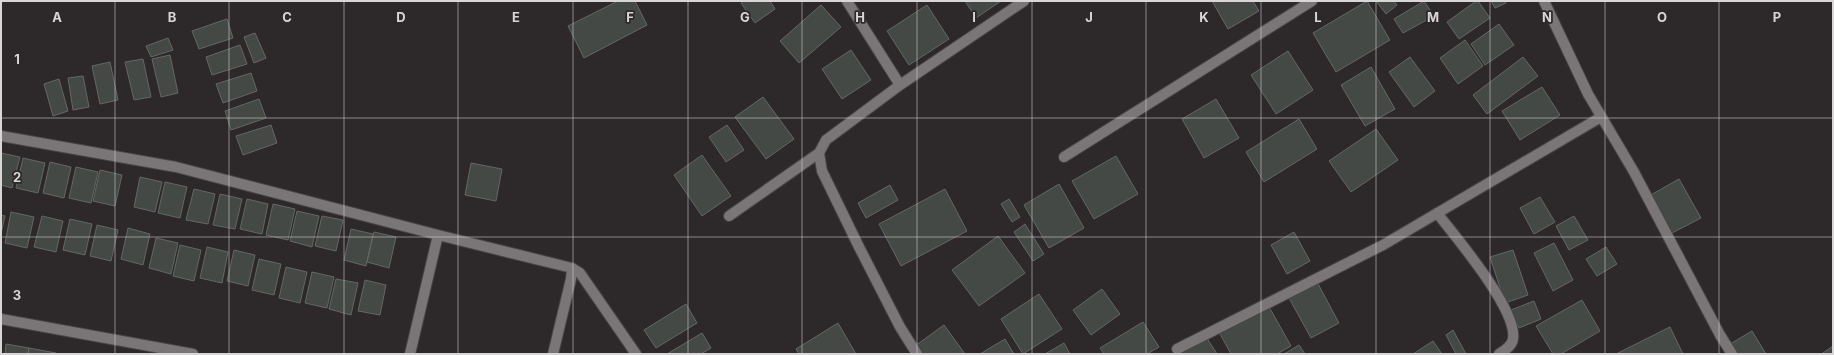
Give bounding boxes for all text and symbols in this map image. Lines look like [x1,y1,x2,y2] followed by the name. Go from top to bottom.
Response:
[52,9,62,25] text: A
[168,9,177,25] text: B
[282,9,292,25] text: C
[396,9,406,25] text: D
[512,9,520,25] text: E
[626,9,634,25] text: F
[740,9,750,25] text: G
[855,9,865,25] text: H
[972,9,976,25] text: I
[1085,9,1093,25] text: J
[1199,9,1209,25] text: K
[1314,9,1322,25] text: L
[1427,9,1439,25] text: M
[1542,9,1552,25] text: N
[1657,9,1667,25] text: O
[1773,9,1781,25] text: P
[14,51,20,67] text: 1
[13,169,21,185] text: 2
[13,287,21,303] text: 3

